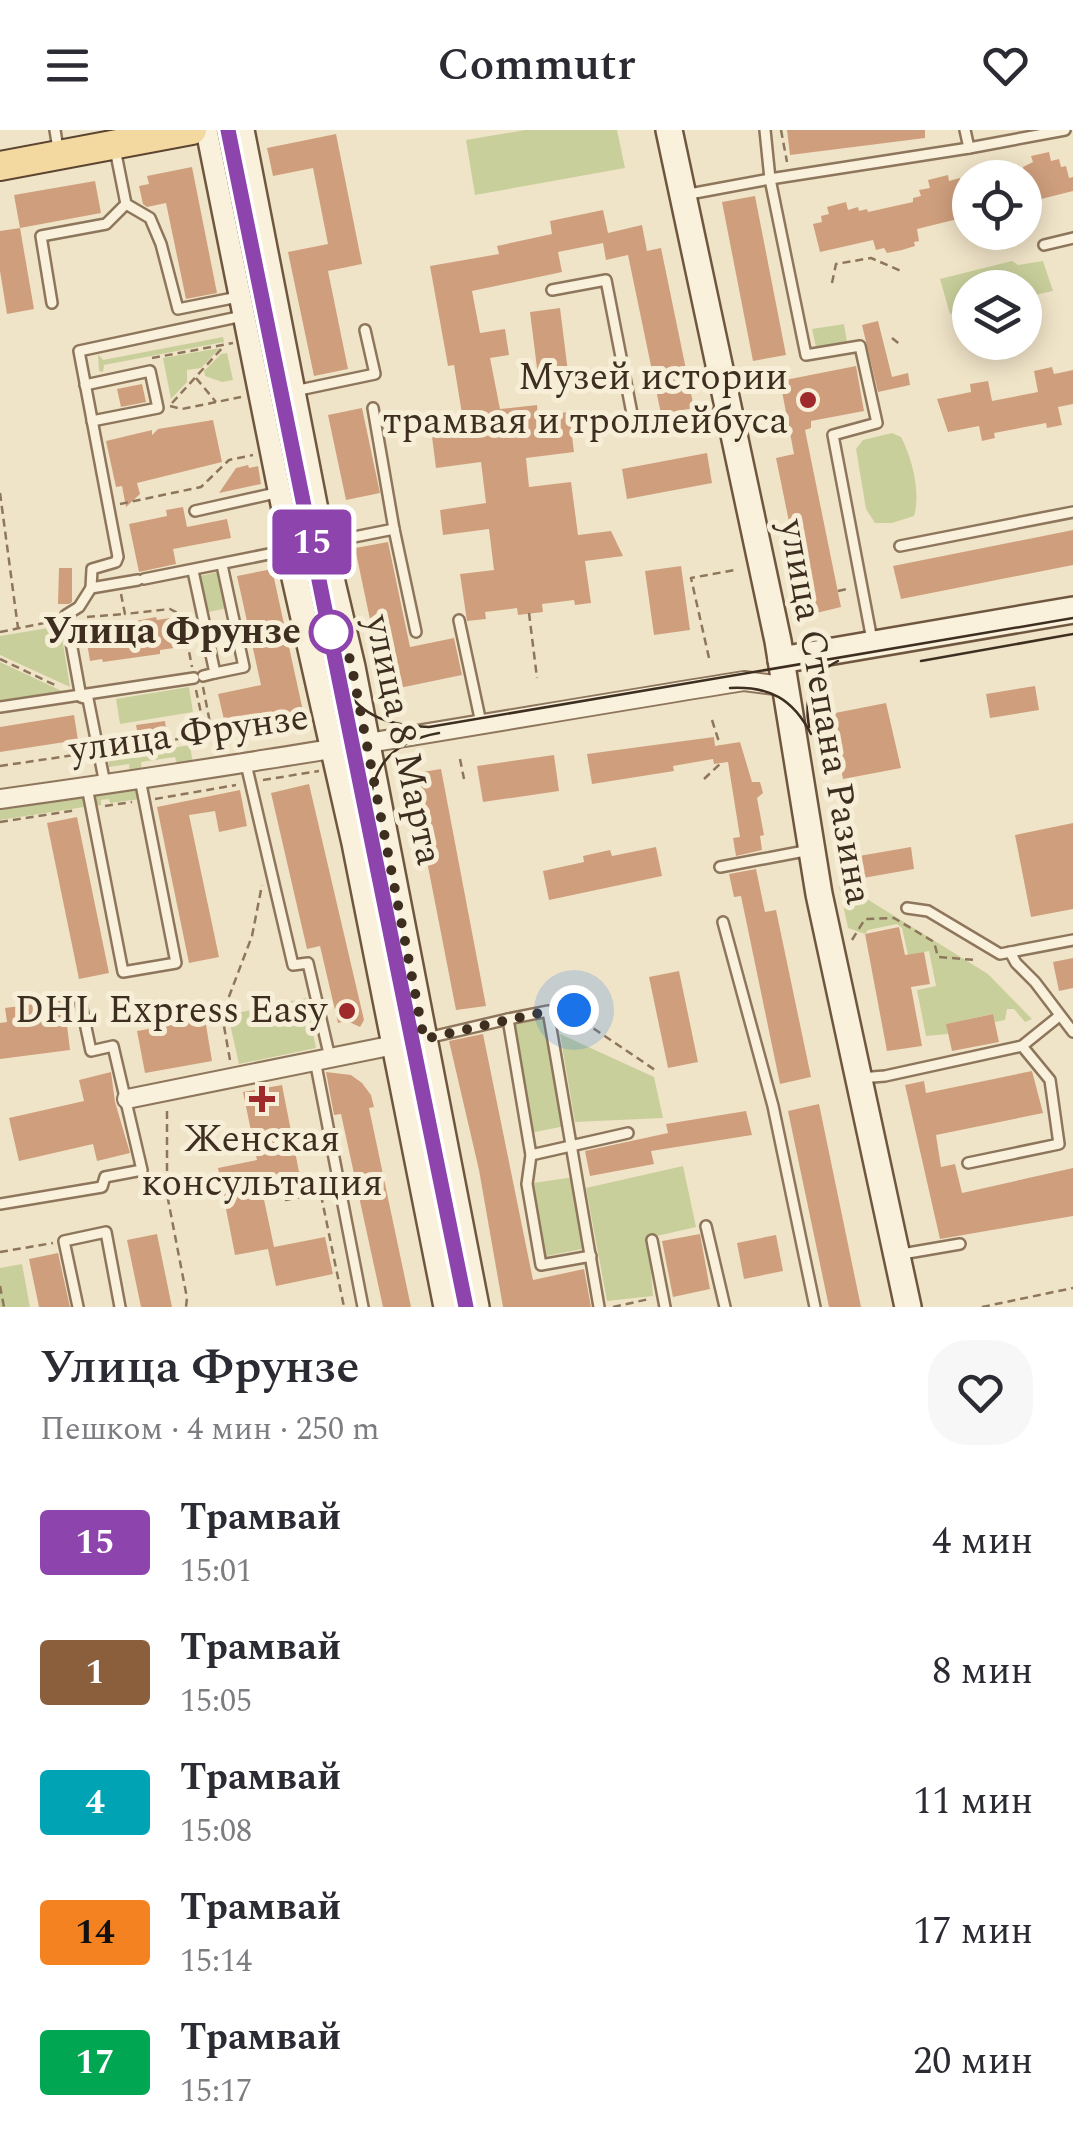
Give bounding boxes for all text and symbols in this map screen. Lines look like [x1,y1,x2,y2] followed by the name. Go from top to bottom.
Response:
[438,31,635,100] text: Commutr
[40,38,95,93] icon: menu
[978,38,1033,93] icon: heart
[952,160,1042,360] map controls
[952,160,1042,250] button: locate
[952,270,1042,360] button: layers
[383,349,788,451] place label: Музей истории трамвая и троллейбуса
[797,389,819,411] marker: Музей истории трамвая и троллейбуса
[267,510,357,574] line badge: 15
[762,514,888,910] street label: улица Степана Разина
[292,516,332,569] text: 15
[43,603,301,661] place label: Улица Фрунзе
[348,609,458,871] street label: улица 8 Марта
[310,611,352,653] marker: Улица Фрунзе
[64,688,313,780] street label: улица Фрунзе
[15,982,329,1040] place label: DHL Express Easy
[549,985,599,1035] your location
[336,1000,358,1022] marker: DHL Express Easy
[249,1086,275,1112] marker: Женская консультация
[141,1111,383,1213] place label: Женская консультация
[40,1331,360,1404] text: Улица Фрунзе
[928,1340,1033,1445] button: heart
[40,1405,380,1454] text: Пешком · 4 мин · 250 m
[180,1489,341,1547] text: Трамвай
[932,1513,1033,1571] text: 4 мин
[75,1516,115,1569] text: 15
[180,1547,252,1596] text: 15:01
[180,1619,341,1677] text: Трамвай
[932,1643,1033,1701] text: 8 мин
[85,1646,105,1699] text: 1
[180,1677,252,1726] text: 15:05
[180,1749,341,1807] text: Трамвай
[913,1773,1033,1831] text: 11 мин
[85,1776,105,1829] text: 4
[180,1807,252,1856] text: 15:08
[180,1879,341,1937] text: Трамвай
[913,1903,1033,1961] text: 17 мин
[75,1906,115,1959] text: 14
[180,1937,252,1986] text: 15:14
[180,2009,341,2067] text: Трамвай
[913,2033,1033,2091] text: 20 мин
[75,2036,115,2089] text: 17
[180,2067,252,2116] text: 15:17

